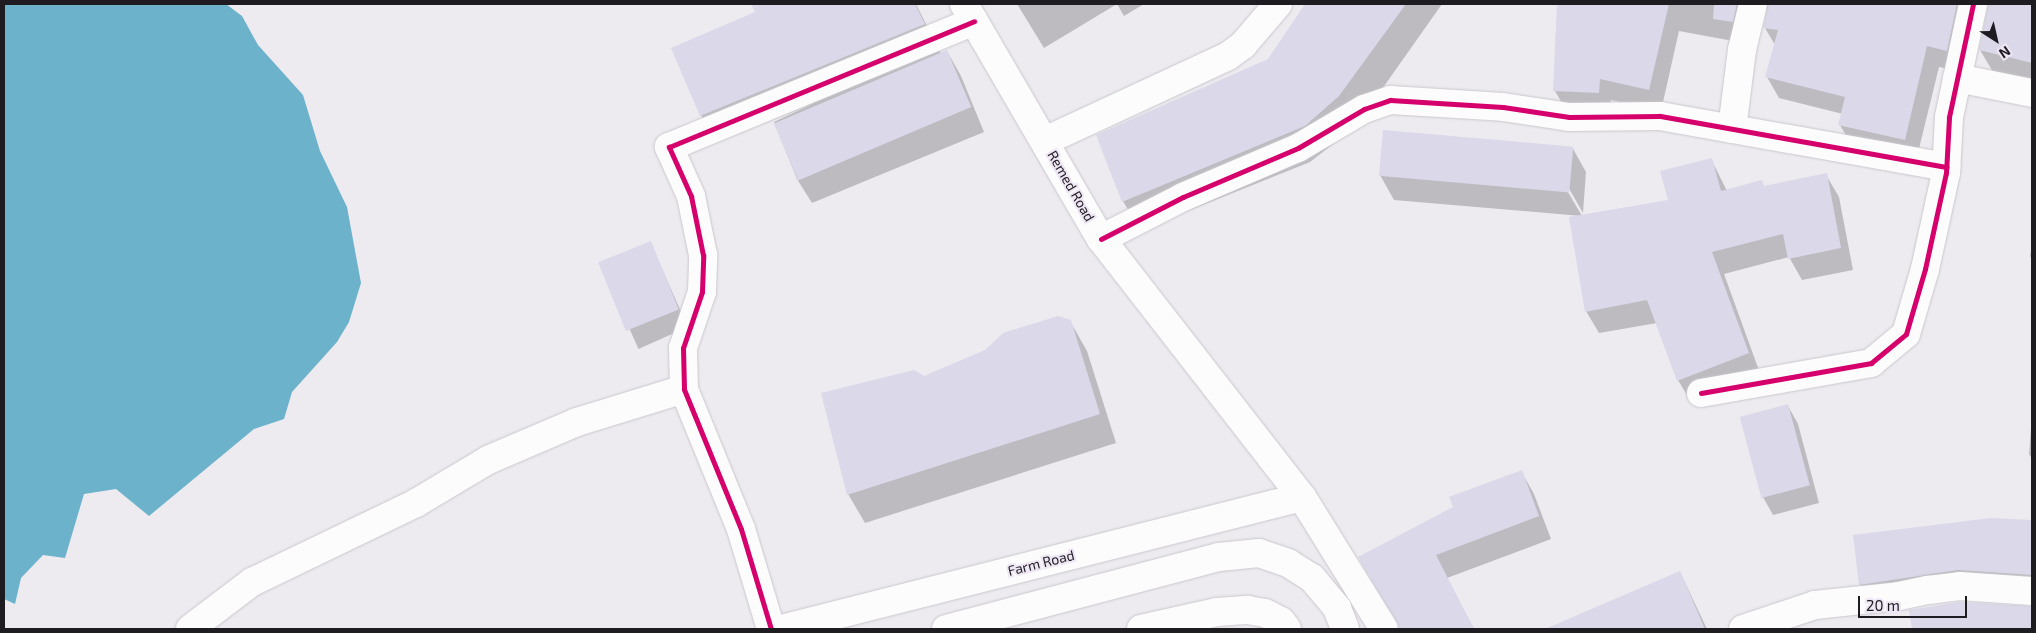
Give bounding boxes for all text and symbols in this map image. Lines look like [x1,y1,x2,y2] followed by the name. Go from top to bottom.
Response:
[1971,15,2021,65] north arrow
[1996,43,2014,63] text: N
[1044,147,1098,225] street label: Remed Road
[1006,547,1076,579] street label: Farm Road
[1861,586,1970,618] scale bar
[1866,596,1900,614] text: 20 m

